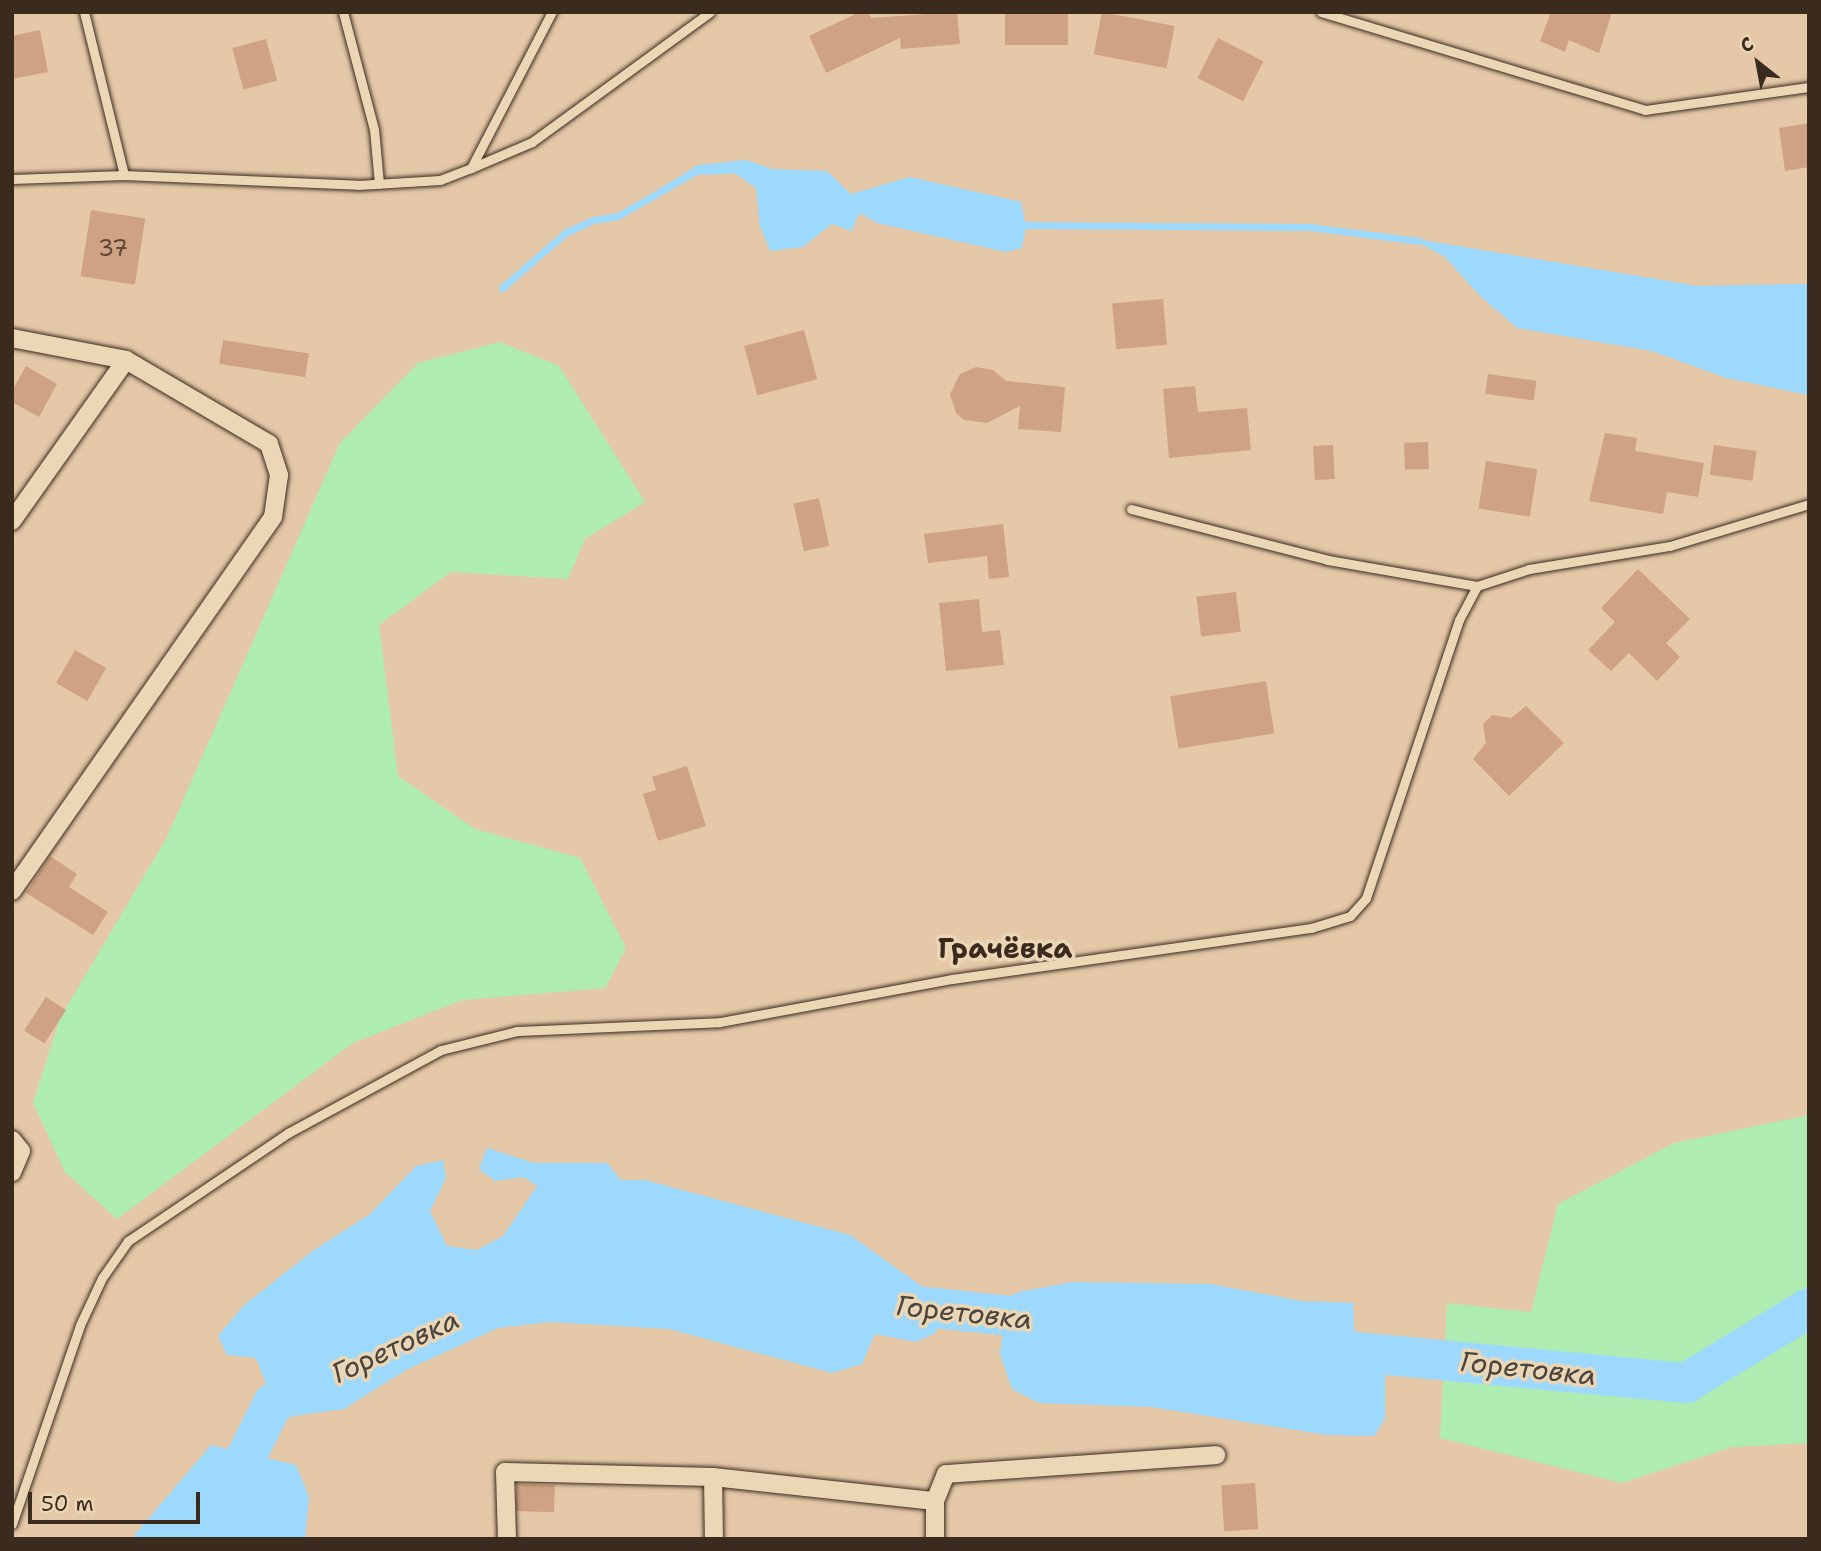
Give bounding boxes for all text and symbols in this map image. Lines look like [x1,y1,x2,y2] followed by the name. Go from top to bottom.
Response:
[1723,28,1793,98] north arrow
[1735,31,1758,58] text: С
[98,234,128,262] house number: 37
[938,931,1072,965] district label: Грачёвка
[894,1288,1034,1336] water label: Горетовка
[326,1302,464,1390] water label: Горетовка
[1458,1344,1598,1392] water label: Горетовка
[32,1478,203,1522] scale bar
[41,1490,94,1518] text: 50 m

